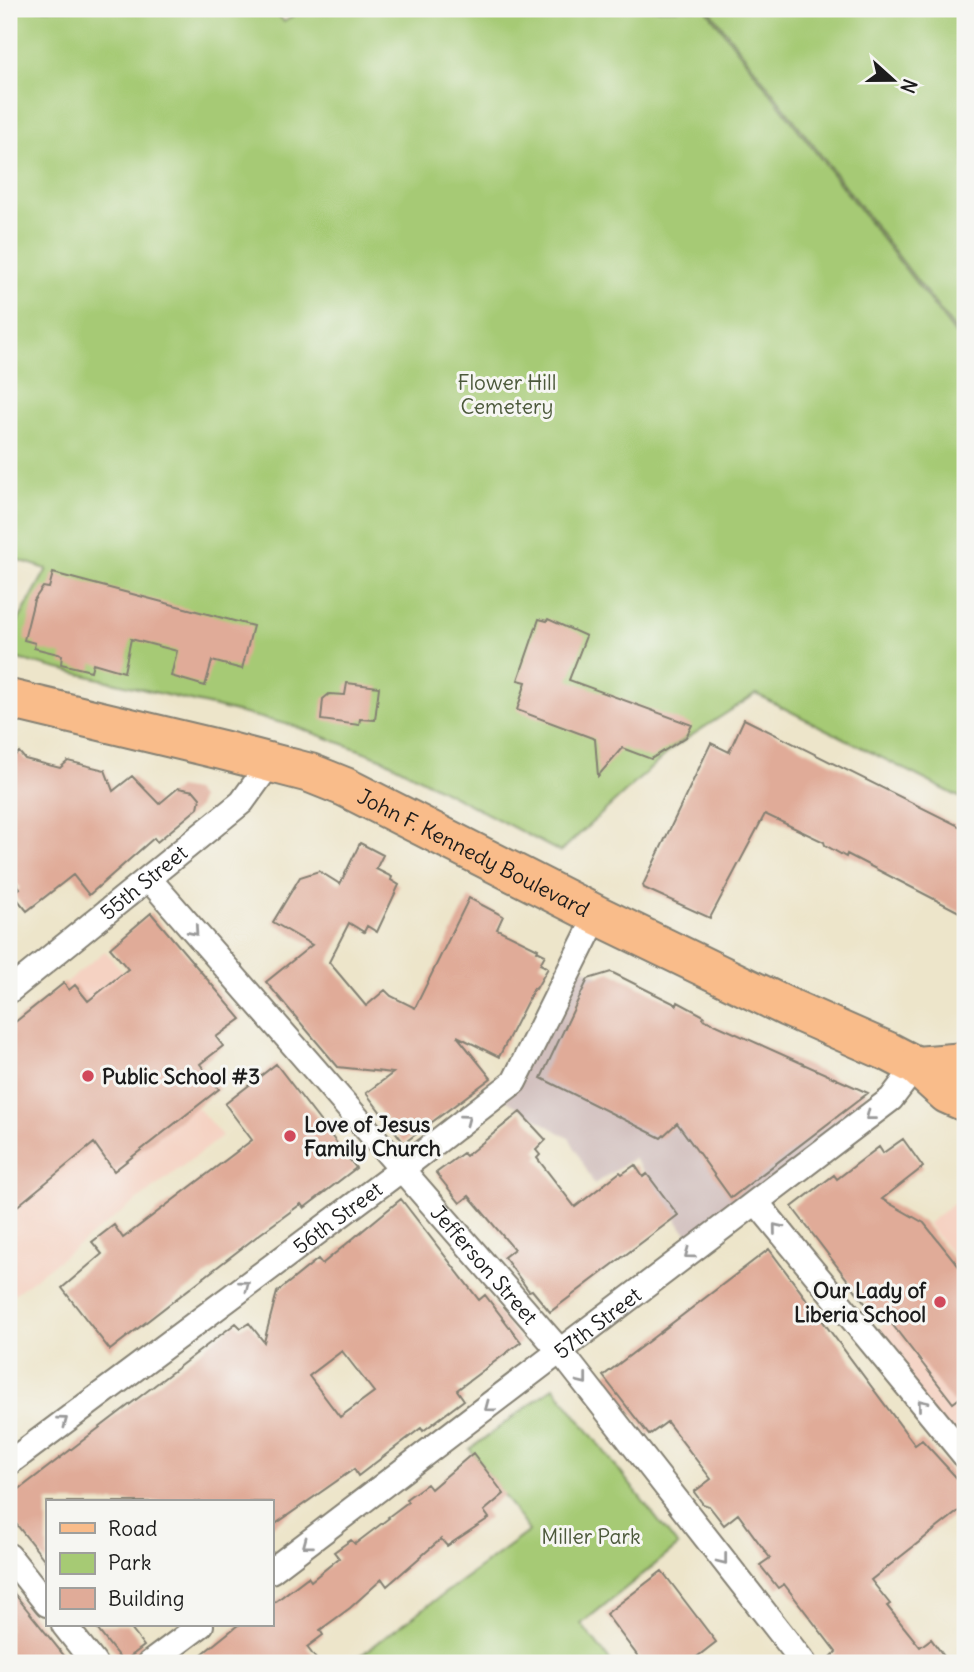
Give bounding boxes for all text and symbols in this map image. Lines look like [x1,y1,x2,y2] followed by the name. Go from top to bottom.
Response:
[858,46,928,116] north arrow
[895,76,922,97] text: N
[458,369,556,420] park label: Flower Hill Cemetery
[353,782,594,923] street label: John F. Kennedy Boulevard
[94,839,192,925] street label: 55th Street
[186,922,198,935] one-way arrow
[102,1063,260,1090] place label: Public School #3
[80,1068,96,1084] marker: Public School #3
[865,1107,877,1120] one-way arrow
[304,1111,441,1162] place label: Love of Jesus Family Church
[458,1114,471,1127] one-way arrow
[282,1128,298,1144] marker: Love of Jesus Family Church
[287,1175,387,1260] street label: 56th Street
[425,1199,544,1330] street label: Jefferson Street
[773,1223,786,1235] one-way arrow
[684,1246,697,1259] one-way arrow
[794,1277,927,1328] place label: Our Lady of Liberia School
[237,1281,250,1293] one-way arrow
[548,1281,646,1364] street label: 57th Street
[932,1294,948,1310] marker: Our Lady of Liberia School
[575,1373,588,1385] one-way arrow
[484,1398,496,1411] one-way arrow
[917,1399,930,1411] one-way arrow
[55,1417,68,1429] one-way arrow
[46,1500,273,1626] legend
[108,1515,157,1542] text: Road
[541,1523,641,1550] park label: Miller Park
[302,1536,315,1549] one-way arrow
[108,1549,151,1576] text: Park
[715,1551,727,1564] one-way arrow
[108,1585,184,1612] text: Building

